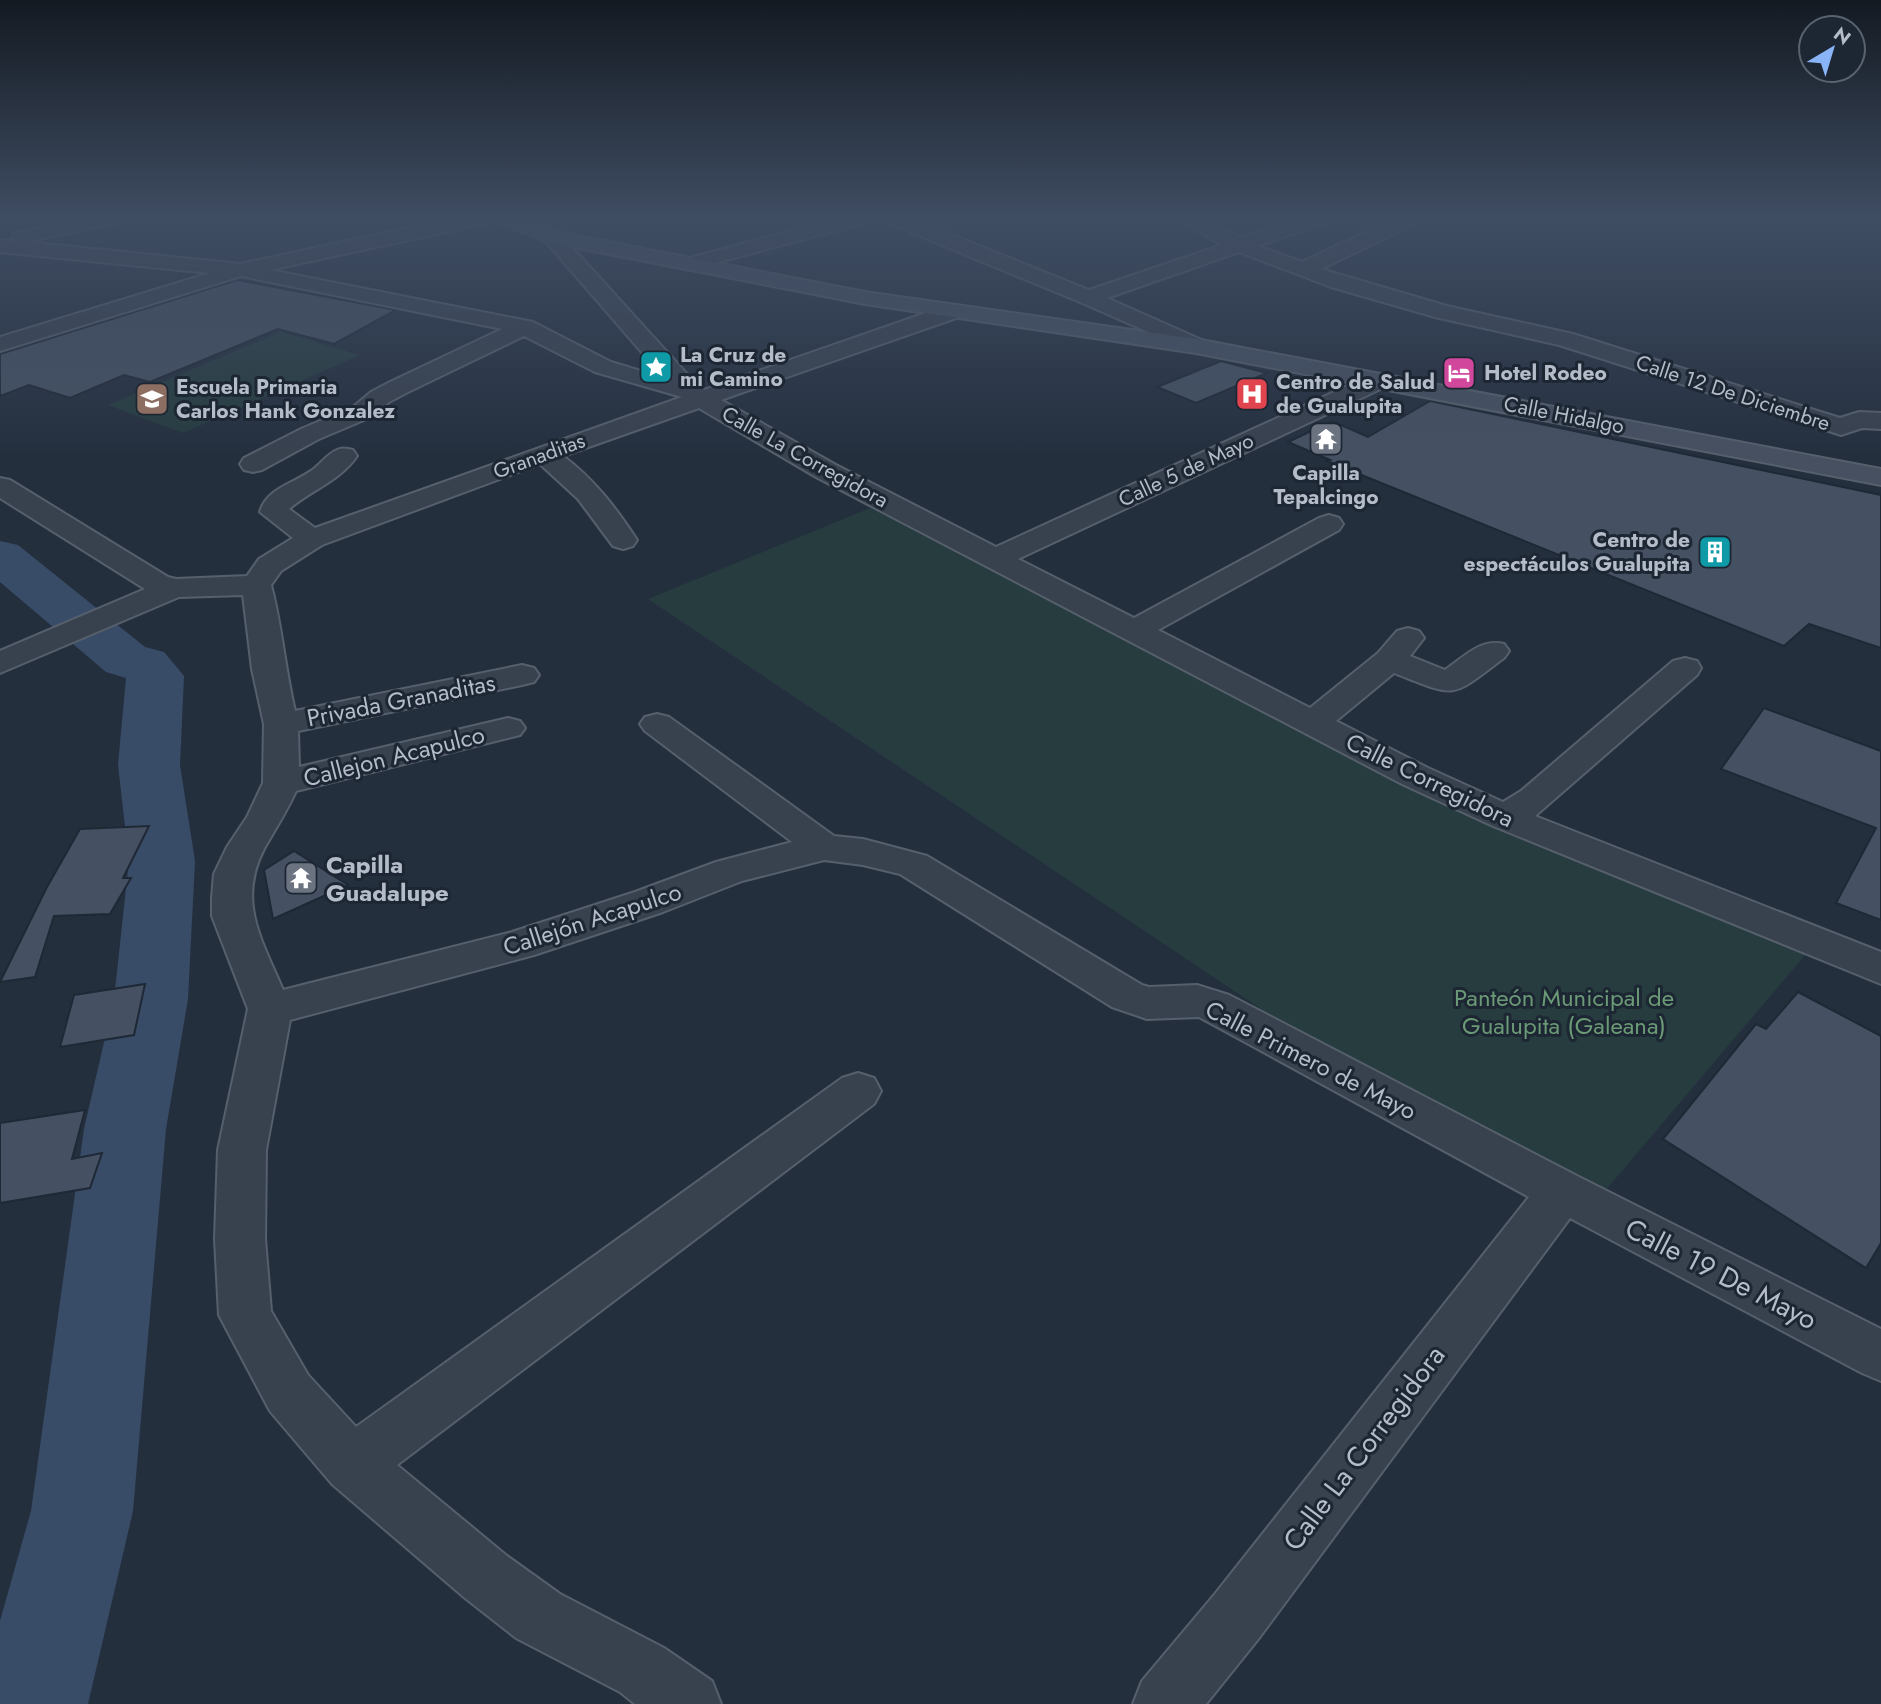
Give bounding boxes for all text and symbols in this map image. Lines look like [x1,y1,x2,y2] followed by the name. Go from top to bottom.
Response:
[1797,14,1867,84] north arrow
[1828,21,1856,51] text: N
[680,340,786,394] place label: La Cruz de mi Camino
[1632,347,1834,439] street label: Calle 12 De Diciembre
[637,348,675,386] place icon: La Cruz de mi Camino
[1440,354,1478,392] hotel icon: Hotel Rodeo
[1484,358,1607,388] place label: Hotel Rodeo
[1276,367,1435,421] place label: Centro de Salud de Gualupita
[176,372,395,426] place label: Escuela Primaria Carlos Hank Gonzalez
[1233,375,1271,413] hospital icon: Centro de Salud de Gualupita
[133,380,171,418] school or university icon: Escuela Primaria Carlos Hank Gonzalez
[1501,389,1627,441] street label: Calle Hidalgo
[716,399,894,515] street label: Calle La Corregidora
[1307,420,1345,458] temple icon: Capilla Tepalcingo
[489,426,589,486] street label: Granaditas
[1114,426,1258,514] street label: Calle 5 de Mayo
[1273,458,1379,512] place label: Capilla Tepalcingo
[1464,525,1690,579] place label: Centro de espectáculos Gualupita
[1696,533,1734,571] building icon: Centro de espectáculos Gualupita
[304,665,498,735] street label: Privada Granaditas
[300,717,488,795] street label: Callejon Acapulco
[1340,724,1520,836] street label: Calle Corregidora
[326,847,449,910] place label: Capilla Guadalupe
[282,859,320,897] temple icon: Capilla Guadalupe
[498,874,686,964] street label: Callejón Acapulco
[1454,980,1674,1043] park label: Panteón Municipal de Gualupita (Galeana)
[1200,992,1422,1128] street label: Calle Primero de Mayo
[1618,1208,1824,1340] street label: Calle 19 De Mayo
[1273,1337,1455,1559] street label: Calle La Corregidora

